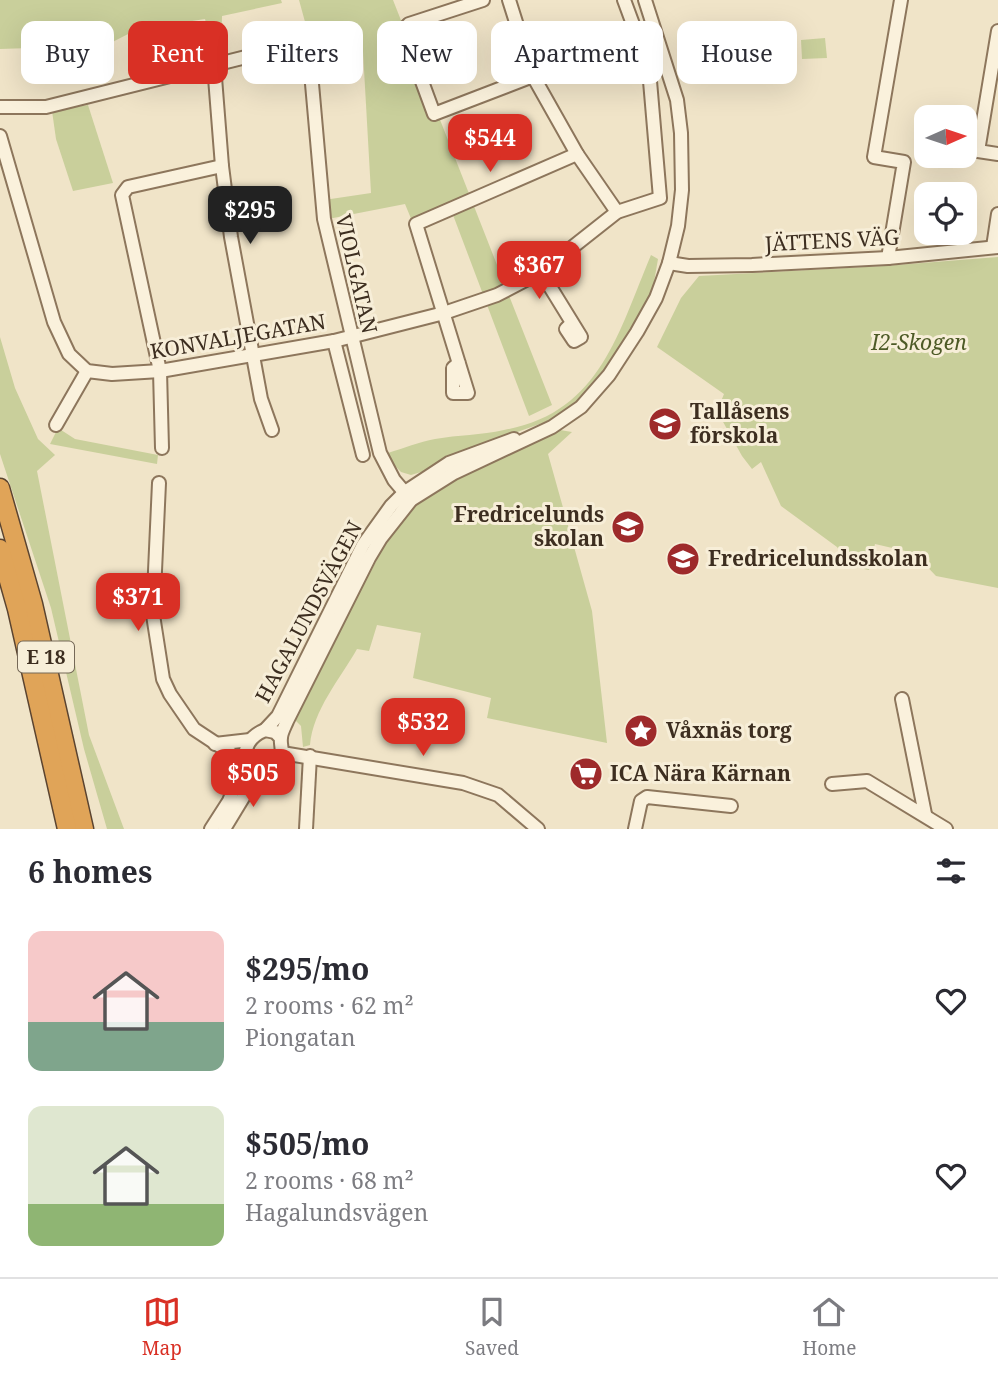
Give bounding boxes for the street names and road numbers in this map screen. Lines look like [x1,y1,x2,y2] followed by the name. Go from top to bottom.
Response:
[330,211,384,336] street label: VIOLGATAN
[763,222,900,258] street label: JÄTTENS VÄG
[148,307,328,365] street label: KONVALJEGATAN
[248,516,368,707] street label: HAGALUNDSVÄGEN
[18,642,74,672] road number: E 18

